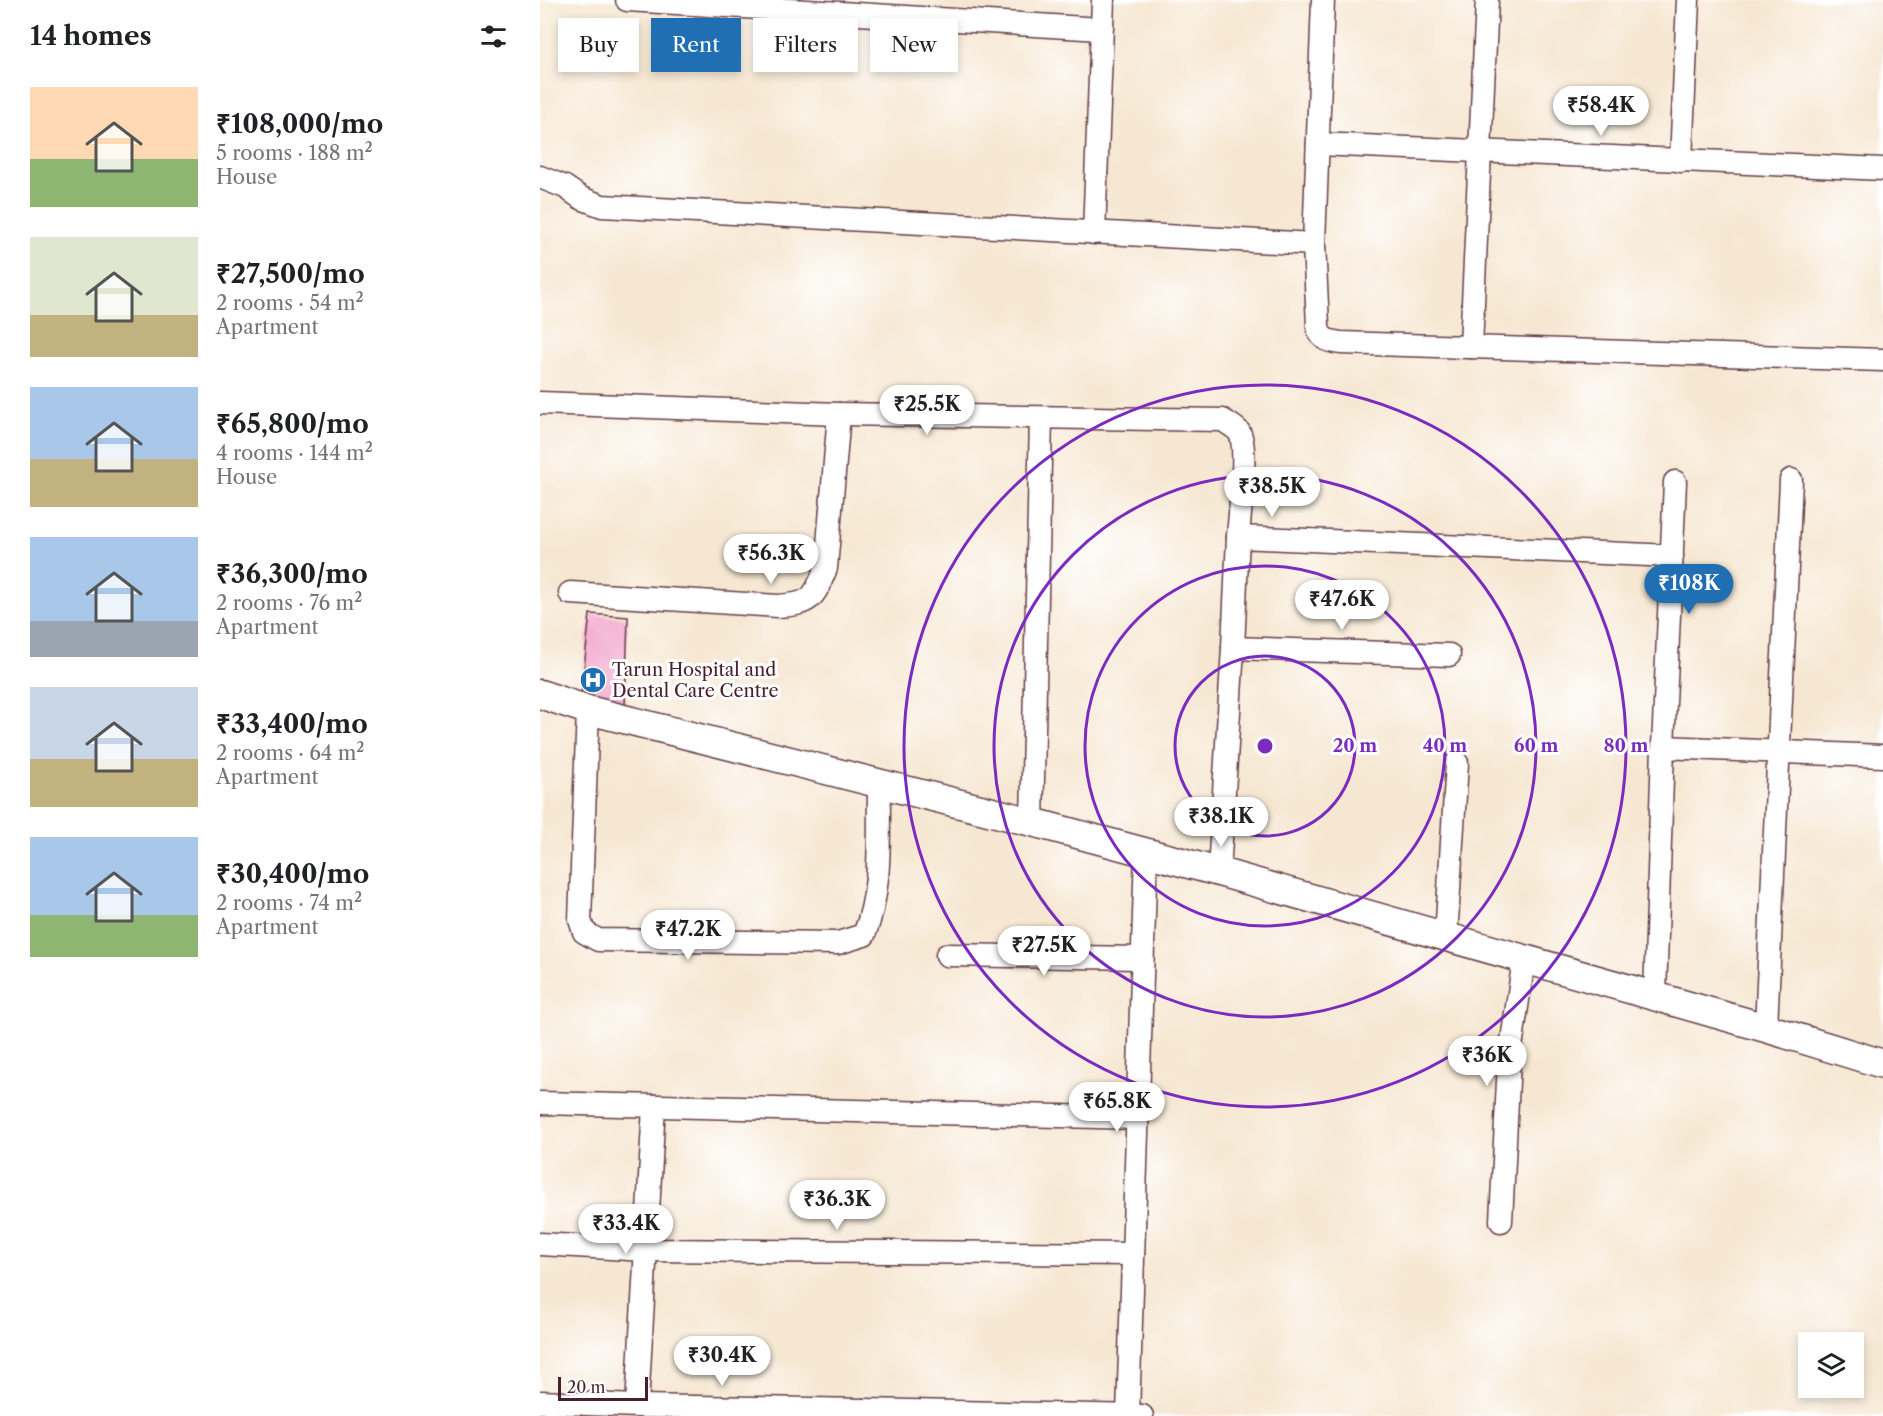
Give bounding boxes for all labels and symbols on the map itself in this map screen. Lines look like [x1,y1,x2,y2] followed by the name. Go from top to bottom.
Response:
[1552,86,1650,137] pin: ₹58.4K
[878,385,976,436] pin: ₹25.5K
[1223,467,1321,518] pin: ₹38.5K
[722,534,820,585] pin: ₹56.3K
[1647,564,1731,615] pin: ₹108K
[1293,580,1391,631] pin: ₹47.6K
[612,659,779,702] place label: Tarun Hospital and Dental Care Centre
[578,665,608,695] hospital icon: Tarun Hospital and Dental Care Centre
[1333,735,1377,757] text: 20 m
[1423,735,1467,757] text: 40 m
[1514,735,1558,757] text: 60 m
[1603,735,1649,757] text: 80 m
[1255,736,1275,756] centre of rings
[1172,797,1270,848] pin: ₹38.1K
[639,910,737,961] pin: ₹47.2K
[995,926,1093,977] pin: ₹27.5K
[1451,1036,1523,1087] pin: ₹36K
[1068,1082,1166,1133] pin: ₹65.8K
[788,1180,886,1231] pin: ₹36.3K
[577,1204,675,1255] pin: ₹33.4K
[673,1336,771,1387] pin: ₹30.4K
[558,1374,648,1402] scale bar

